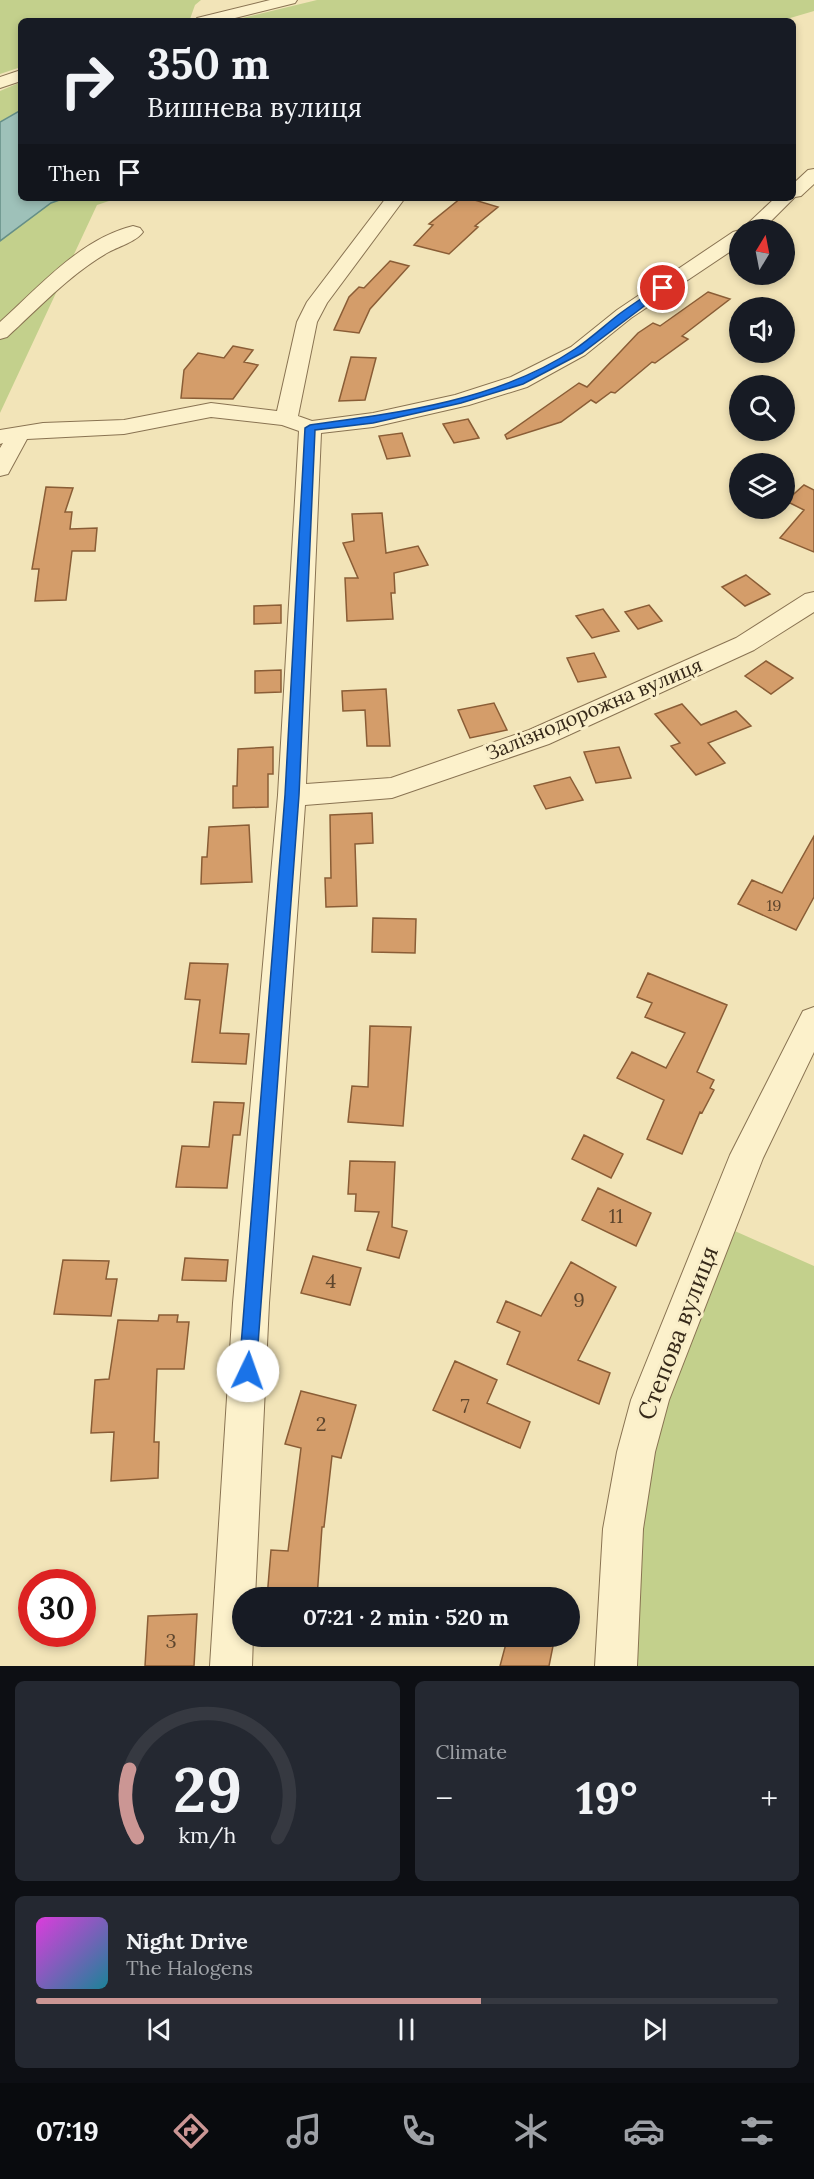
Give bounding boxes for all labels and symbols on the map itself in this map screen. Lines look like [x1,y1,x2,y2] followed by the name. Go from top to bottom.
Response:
[729,219,795,285] north arrow
[637,262,688,313] pin
[482,652,706,765] street label: Залізнодорожна вулиця
[766,895,782,915] house number: 19
[609,1203,623,1228] house number: 11
[630,1241,725,1424] street label: Степова вулиця
[326,1268,337,1293] house number: 4
[573,1287,585,1312] house number: 9
[216,1339,280,1403] position arrow
[460,1393,470,1418] house number: 7
[316,1411,326,1436] house number: 2
[18,1569,96,1647] speed limit sign: 30
[165,1628,177,1653] house number: 3

